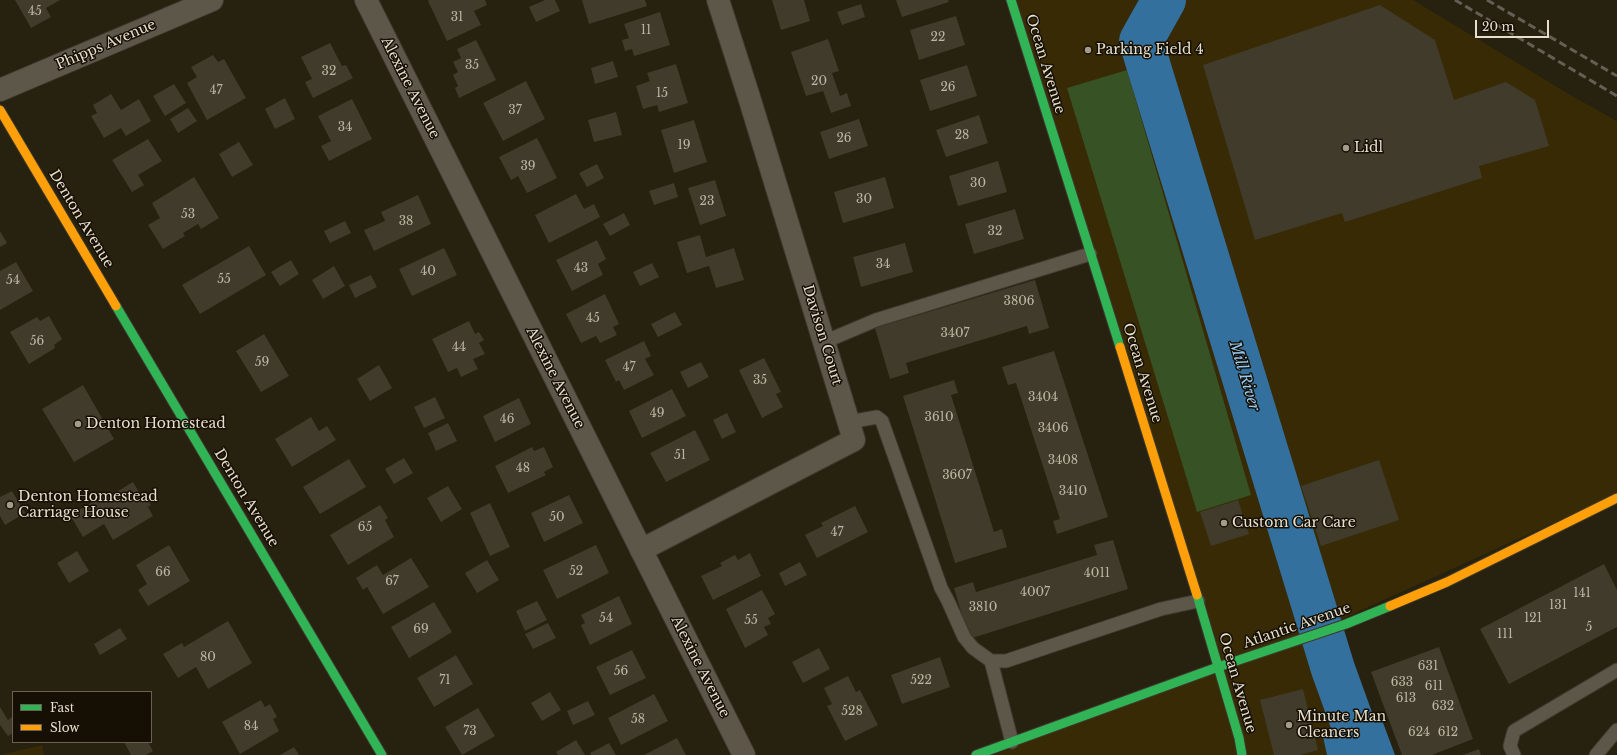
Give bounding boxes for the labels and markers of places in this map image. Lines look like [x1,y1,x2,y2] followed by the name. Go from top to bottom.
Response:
[1096,42,1204,58] place label: Parking Field 4
[1083,45,1093,55] marker: Parking Field 4
[1354,140,1383,156] place label: Lidl
[1341,143,1351,153] marker: Lidl
[86,416,226,432] place label: Denton Homestead
[73,419,83,429] marker: Denton Homestead
[18,489,158,522] place label: Denton Homestead Carriage House
[5,500,15,510] marker: Denton Homestead Carriage House
[1232,515,1356,531] place label: Custom Car Care
[1219,518,1229,528] marker: Custom Car Care
[1297,709,1386,742] place label: Minute Man Cleaners
[1284,720,1294,730] marker: Minute Man Cleaners

